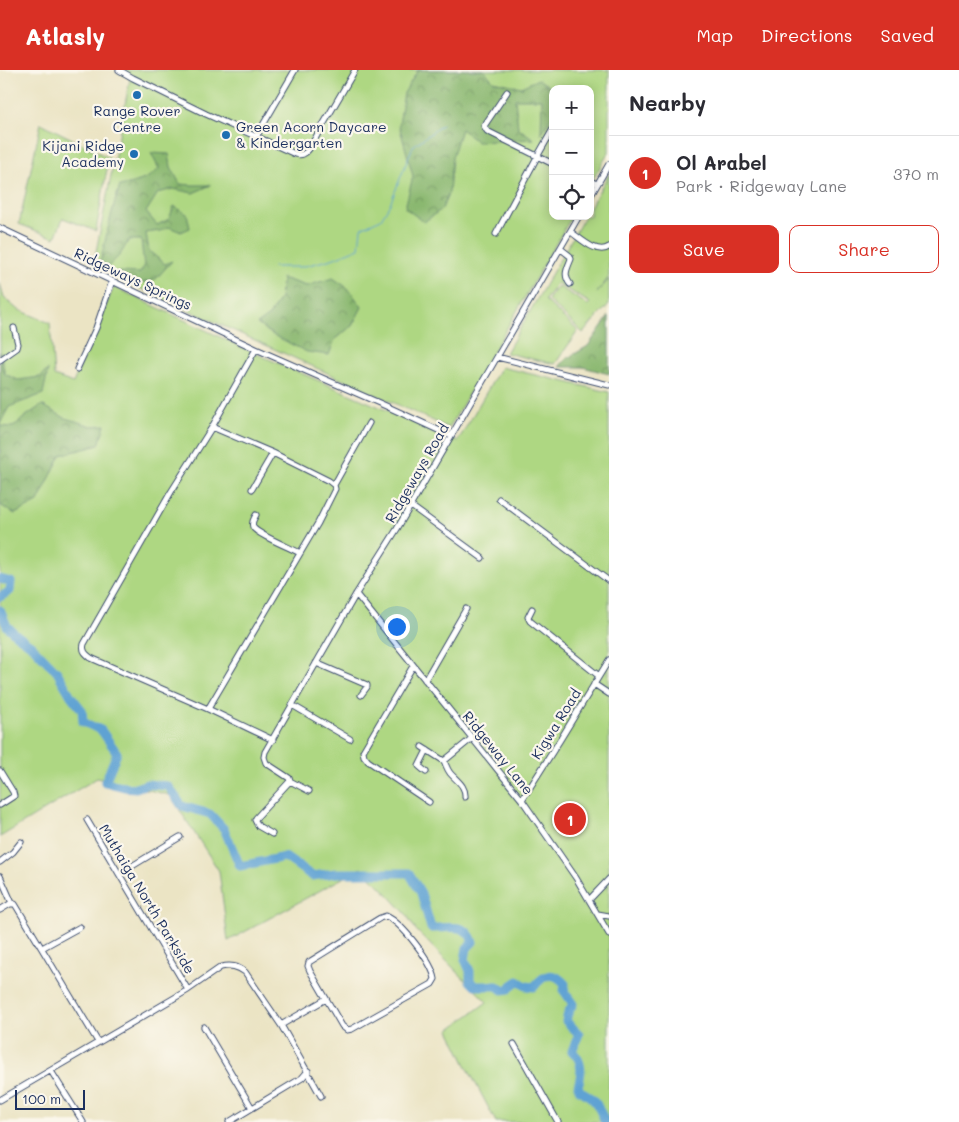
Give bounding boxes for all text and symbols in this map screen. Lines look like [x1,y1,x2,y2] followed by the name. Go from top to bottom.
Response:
[25,20,105,51] text: Atlasly
[696,23,733,47] text: Map
[761,23,853,47] text: Directions
[881,23,934,47] text: Saved
[549,85,594,220] map controls
[549,85,594,130] button: +
[131,89,143,101] marker: Range Rover Centre
[629,89,706,116] text: Nearby
[93,101,181,136] place label: Range Rover Centre
[236,117,387,152] place label: Green Acorn Daycare & Kindergarten
[220,129,232,141] marker: Green Acorn Daycare & Kindergarten
[549,130,594,175] button: −
[42,136,124,171] place label: Kijani Ridge Academy
[128,148,140,160] marker: Kijani Ridge Academy
[676,150,767,175] text: Ol Arabel
[641,163,649,184] text: 1
[893,163,939,184] text: 370 m
[549,175,594,220] button: locate
[676,175,847,196] text: Park · Ridgeway Lane
[629,225,779,273] button: Save
[789,225,939,273] button: Share
[71,243,195,314] street label: Ridgeways Springs
[380,419,453,526] street label: Ridgeways Road
[384,614,410,640] your location
[526,685,585,763] street label: Kigwa Road
[459,707,538,799] street label: Ridgeway Lane
[554,800,586,838] pin: 1
[95,820,200,977] street label: Muthaiga North Parkside
[15,1087,85,1110] scale bar
[22,1089,61,1108] text: 100 m

